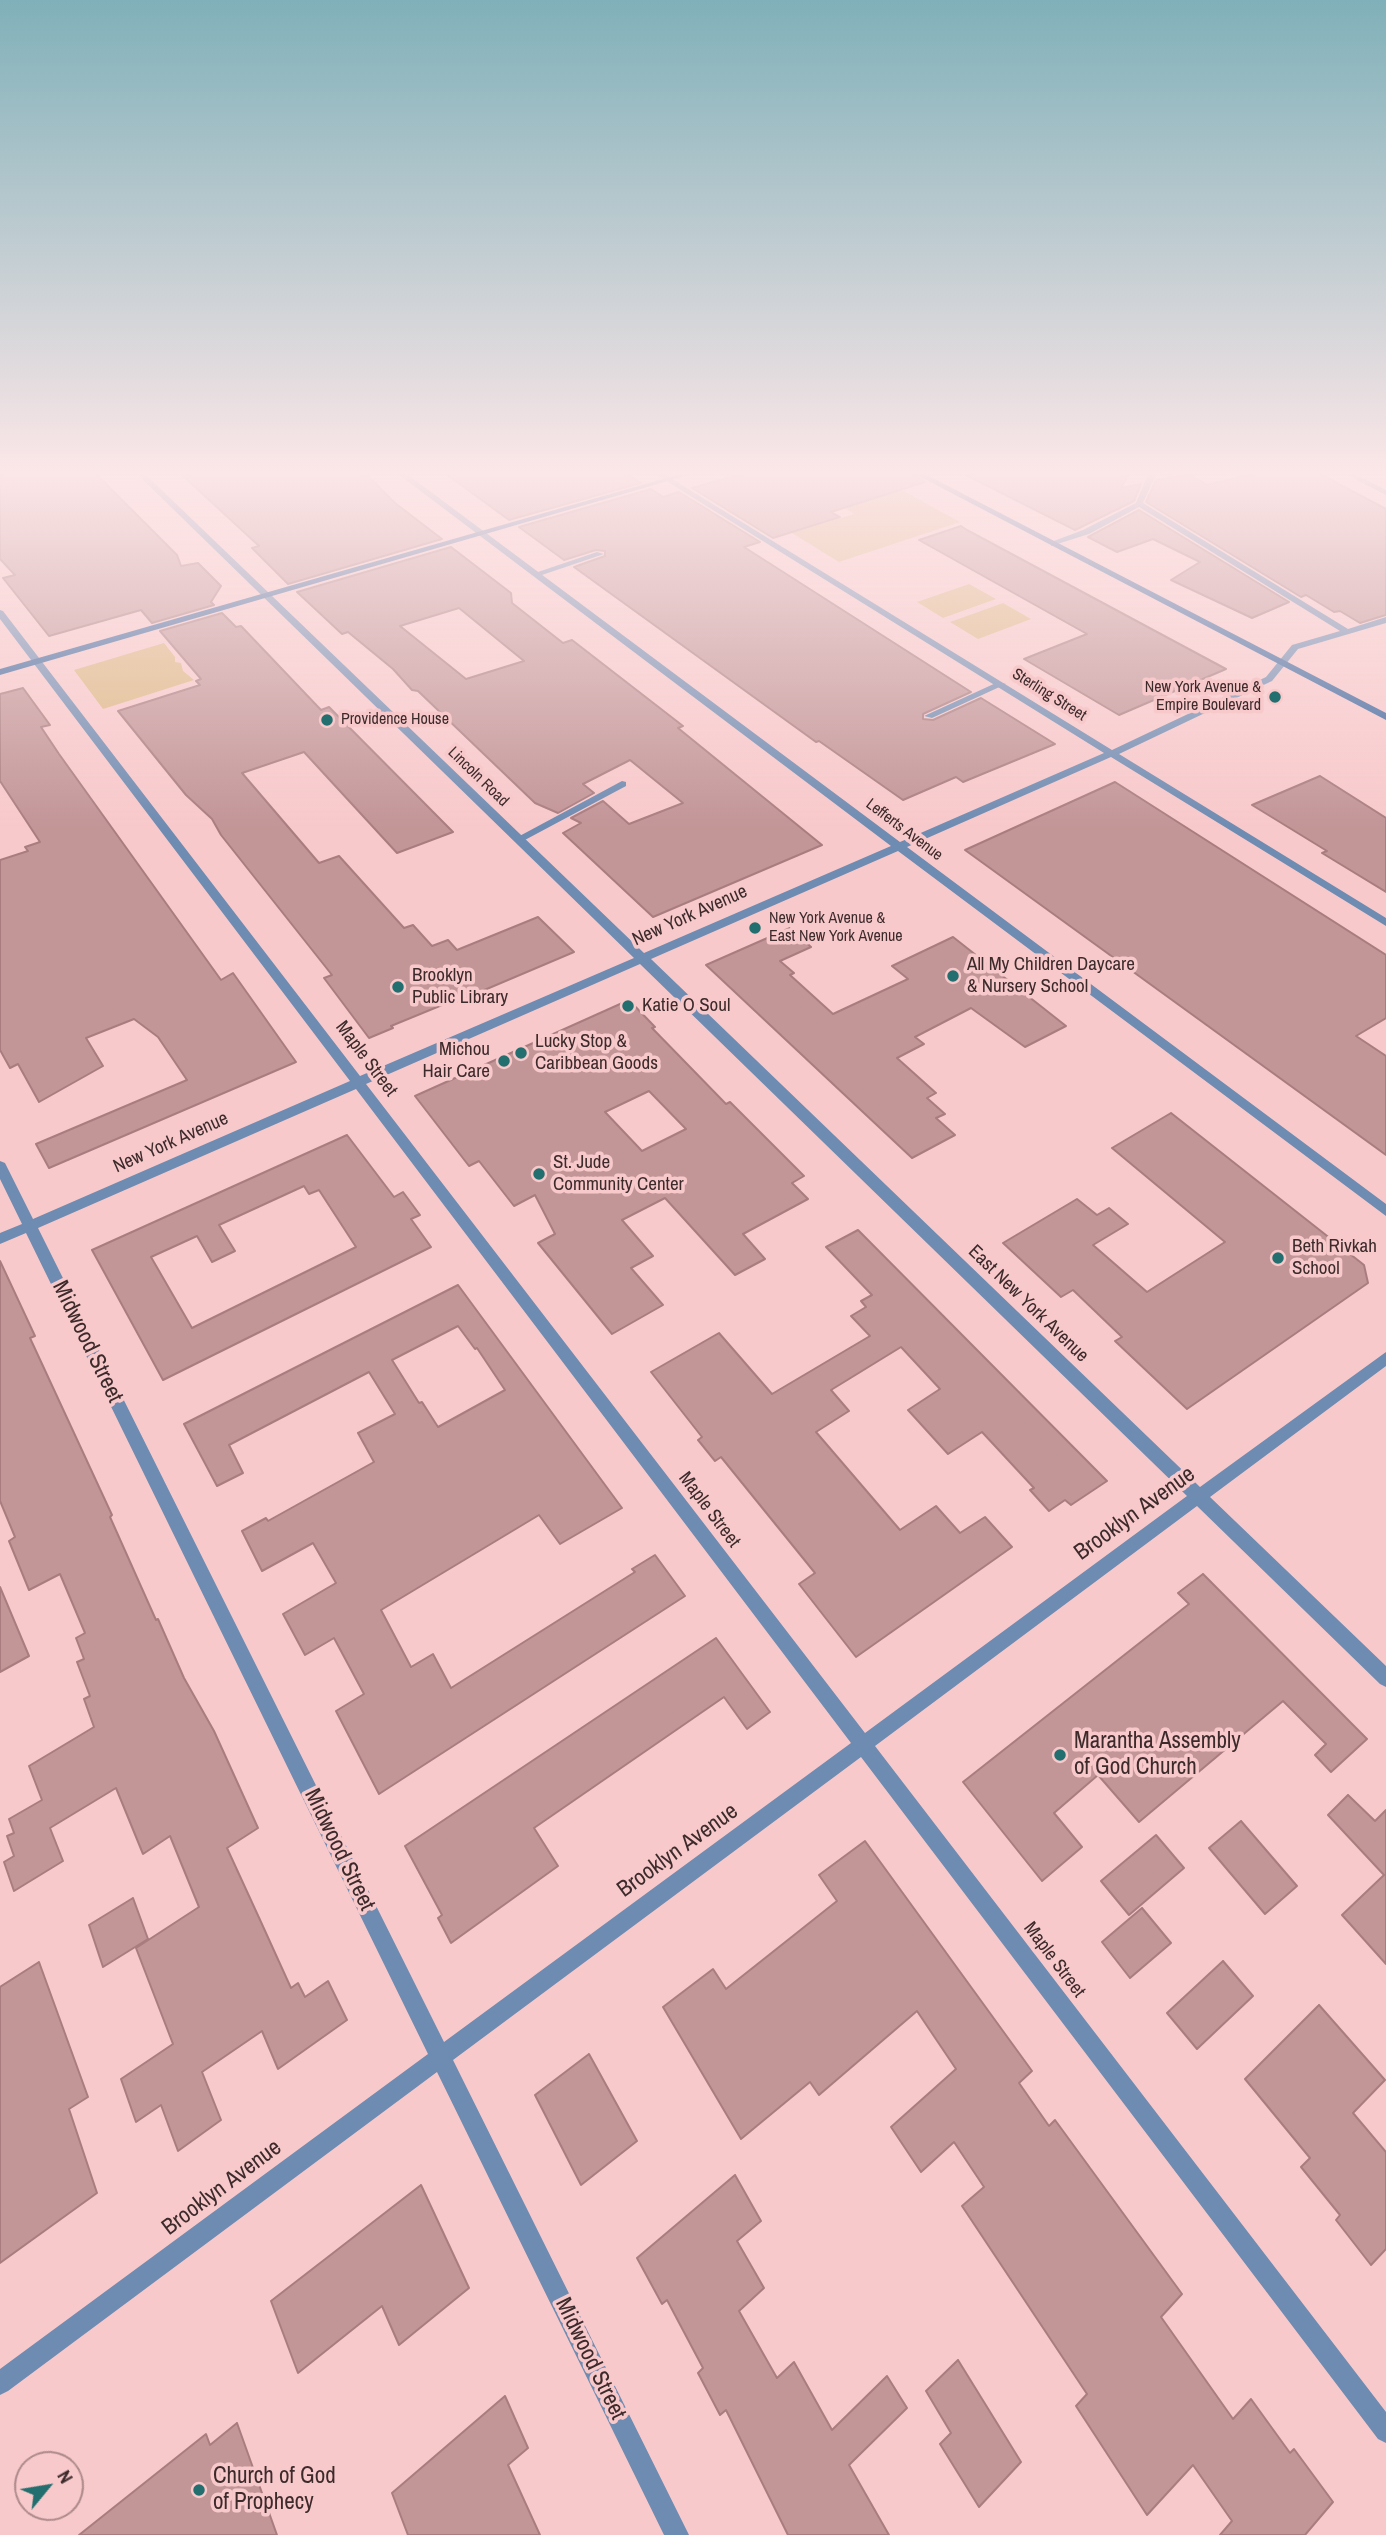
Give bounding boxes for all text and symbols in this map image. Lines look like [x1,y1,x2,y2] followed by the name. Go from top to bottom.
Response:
[1008,665,1090,725] street label: Sterling Street
[1145,678,1261,716] place label: New York Avenue & Empire Boulevard
[1267,689,1283,705] marker: New York Avenue & Empire Boulevard
[341,710,449,730] place label: Providence House
[319,712,335,728] marker: Providence House
[444,743,512,811] street label: Lincoln Road
[862,795,946,865] street label: Lefferts Avenue
[629,881,751,951] street label: New York Avenue
[769,909,903,947] place label: New York Avenue & East New York Avenue
[747,920,763,936] marker: New York Avenue & East New York Avenue
[967,954,1135,998] place label: All My Children Daycare & Nursery School
[412,965,508,1009] place label: Brooklyn Public Library
[945,968,961,984] marker: All My Children Daycare & Nursery School
[390,979,406,995] marker: Brooklyn Public Library
[642,995,730,1017] place label: Katie O Soul
[620,998,636,1014] marker: Katie O Soul
[330,1017,402,1101] street label: Maple Street
[535,1031,658,1075] place label: Lucky Stop & Caribbean Goods
[422,1039,490,1083] place label: Michou Hair Care
[513,1045,529,1061] marker: Lucky Stop & Caribbean Goods
[496,1053,512,1069] marker: Michou Hair Care
[110,1108,232,1178] street label: New York Avenue
[553,1152,684,1196] place label: St. Jude Community Center
[531,1166,547,1182] marker: St. Jude Community Center
[1292,1236,1377,1280] place label: Beth Rivkah School
[963,1241,1093,1367] street label: East New York Avenue
[1270,1250,1286,1266] marker: Beth Rivkah School
[46,1277,128,1407] street label: Midwood Street
[1069,1461,1201,1567] street label: Brooklyn Avenue
[673,1468,745,1552] street label: Maple Street
[1074,1728,1241,1782] place label: Marantha Assembly of God Church
[1052,1747,1068,1763] marker: Marantha Assembly of God Church
[298,1785,380,1915] street label: Midwood Street
[612,1798,744,1904] street label: Brooklyn Avenue
[1018,1918,1090,2002] street label: Maple Street
[157,2134,287,2242] street label: Brooklyn Avenue
[549,2294,631,2424] street label: Midwood Street
[14,2451,84,2521] north arrow
[213,2463,336,2517] place label: Church of God of Prophecy
[51,2465,80,2488] text: N
[191,2482,207,2498] marker: Church of God of Prophecy

